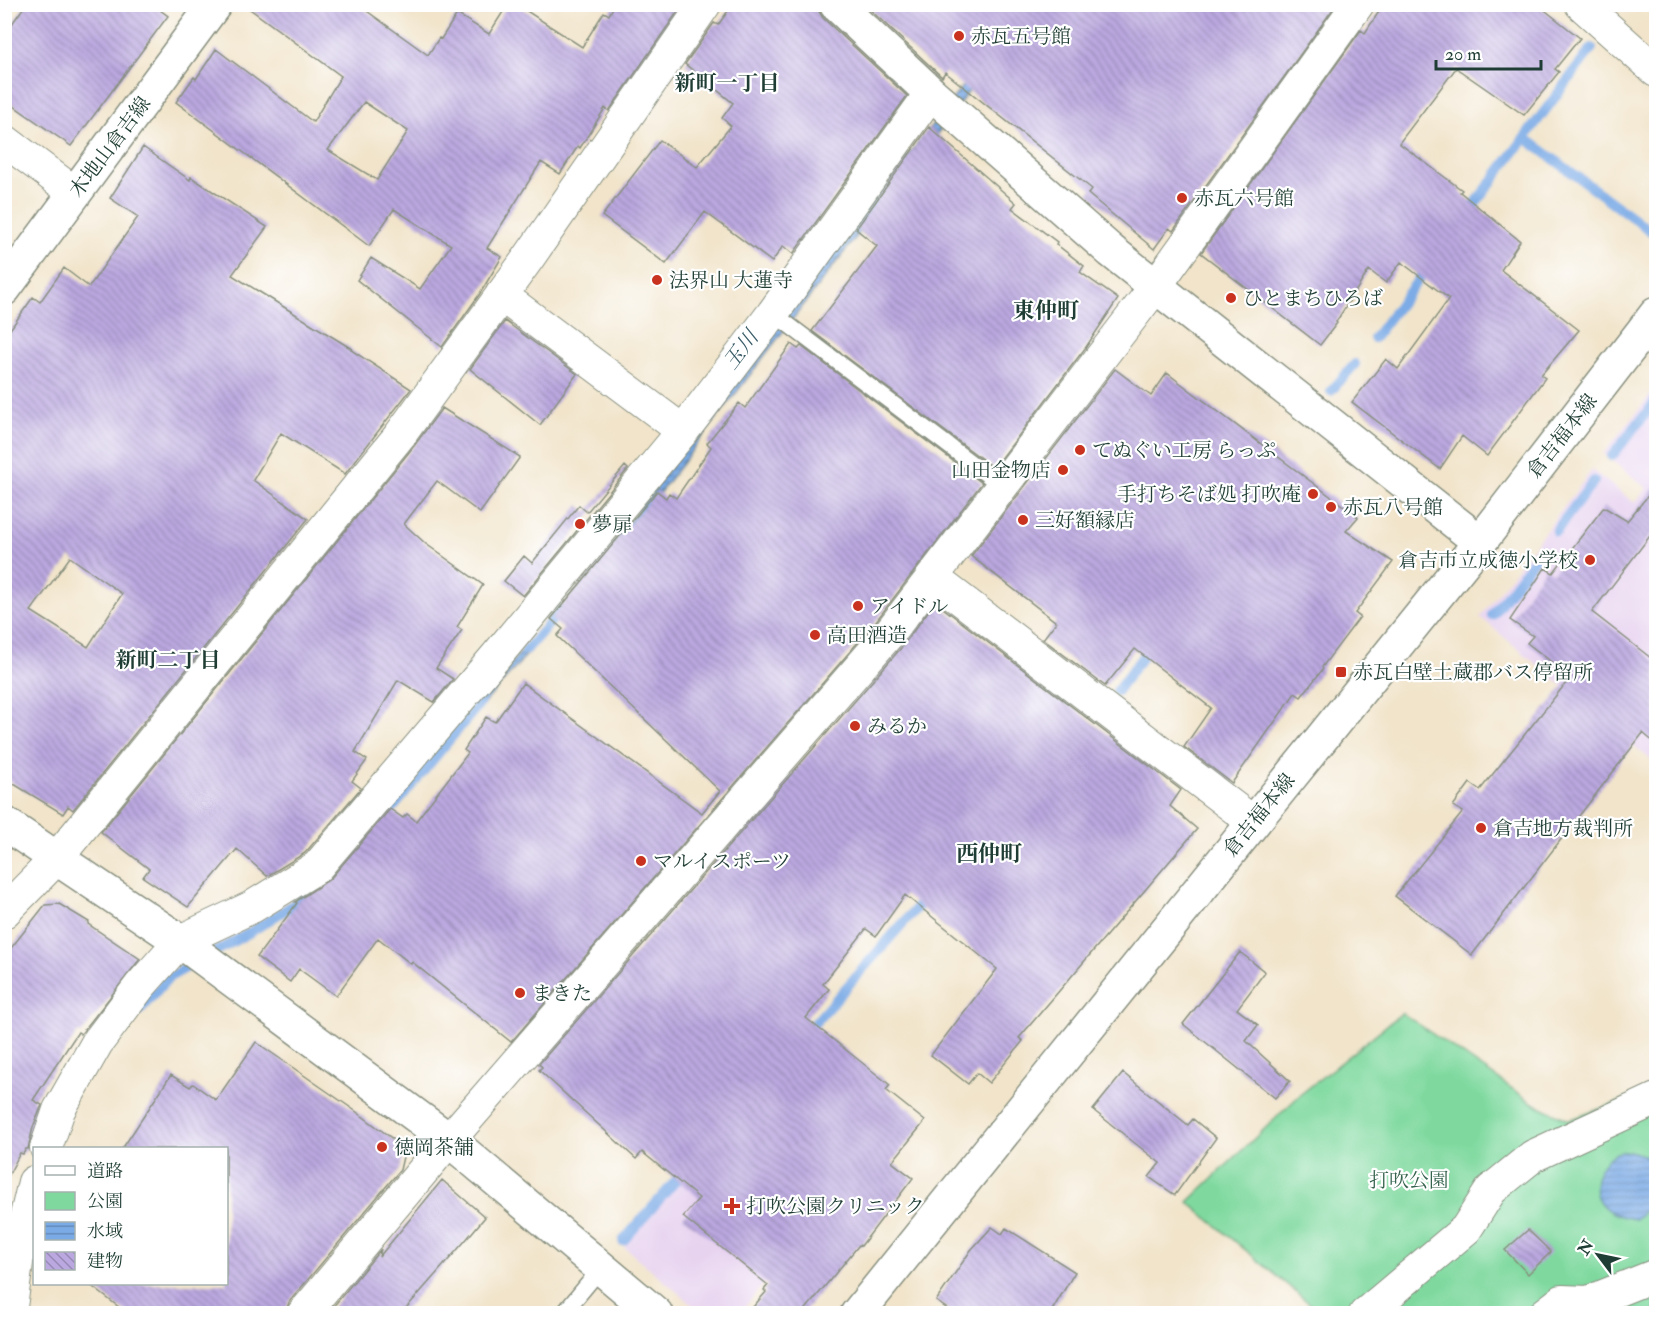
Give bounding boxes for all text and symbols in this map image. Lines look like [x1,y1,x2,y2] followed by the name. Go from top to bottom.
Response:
[971,24,1071,49] place label: 赤瓦五号館
[952,29,966,43] marker: 赤瓦五号館
[1436,33,1541,71] scale bar
[1445,43,1481,66] text: 20 m
[675,70,780,97] district label: 新町一丁目
[64,92,156,202] street label: 木地山倉吉線
[1194,186,1294,211] place label: 赤瓦六号館
[1175,191,1189,205] marker: 赤瓦六号館
[669,268,793,293] place label: 法界山 大蓮寺
[650,273,664,287] marker: 法界山 大蓮寺
[1243,286,1383,311] place label: ひとまちひろば
[1224,291,1238,305] marker: ひとまちひろば
[1013,297,1079,325] district label: 東仲町
[718,324,766,375] water label: 玉川
[1521,389,1603,483] street label: 倉吉福本線
[1092,438,1276,463] place label: てぬぐい工房 らっぷ
[1073,443,1087,457] marker: てぬぐい工房 らっぷ
[951,458,1051,483] place label: 山田金物店
[1056,463,1070,477] marker: 山田金物店
[1117,482,1301,507] place label: 手打ちそば処 打吹庵
[1306,487,1320,501] marker: 手打ちそば処 打吹庵
[1343,495,1443,520] place label: 赤瓦八号館
[1324,500,1338,514] marker: 赤瓦八号館
[1035,508,1135,533] place label: 三好額縁店
[592,512,632,537] place label: 夢扉
[1016,513,1030,527] marker: 三好額縁店
[573,517,587,531] marker: 夢扉
[1398,548,1578,573] place label: 倉吉市立成徳小学校
[1583,553,1597,567] marker: 倉吉市立成徳小学校
[870,594,948,619] place label: アイドル
[851,599,865,613] marker: アイドル
[827,623,907,648] place label: 高田酒造
[808,628,822,642] marker: 高田酒造
[116,647,221,674] district label: 新町二丁目
[1353,660,1593,685] place label: 赤瓦白壁土蔵郡バス停留所
[1334,665,1348,679] marker: 赤瓦白壁土蔵郡バス停留所
[867,714,927,739] place label: みるか
[848,719,862,733] marker: みるか
[1218,768,1300,862] street label: 倉吉福本線
[1493,816,1633,841] place label: 倉吉地方裁判所
[1474,821,1488,835] marker: 倉吉地方裁判所
[956,840,1022,868] district label: 西仲町
[653,849,791,874] place label: マルイスポーツ
[634,854,648,868] marker: マルイスポーツ
[532,981,592,1006] place label: まきた
[513,986,527,1000] marker: まきた
[394,1135,474,1160] place label: 徳岡茶舗
[375,1140,389,1154] marker: 徳岡茶舗
[33,1147,228,1285] legend
[87,1160,123,1183] text: 道路
[1369,1168,1449,1193] park label: 打吹公園
[87,1190,123,1213] text: 公園
[746,1194,925,1219] place label: 打吹公園クリニック
[723,1197,741,1215] marker: 打吹公園クリニック
[87,1220,123,1243] text: 水域
[1568,1225,1628,1285] north arrow
[1573,1236,1599,1260] text: N
[87,1250,123,1273] text: 建物

